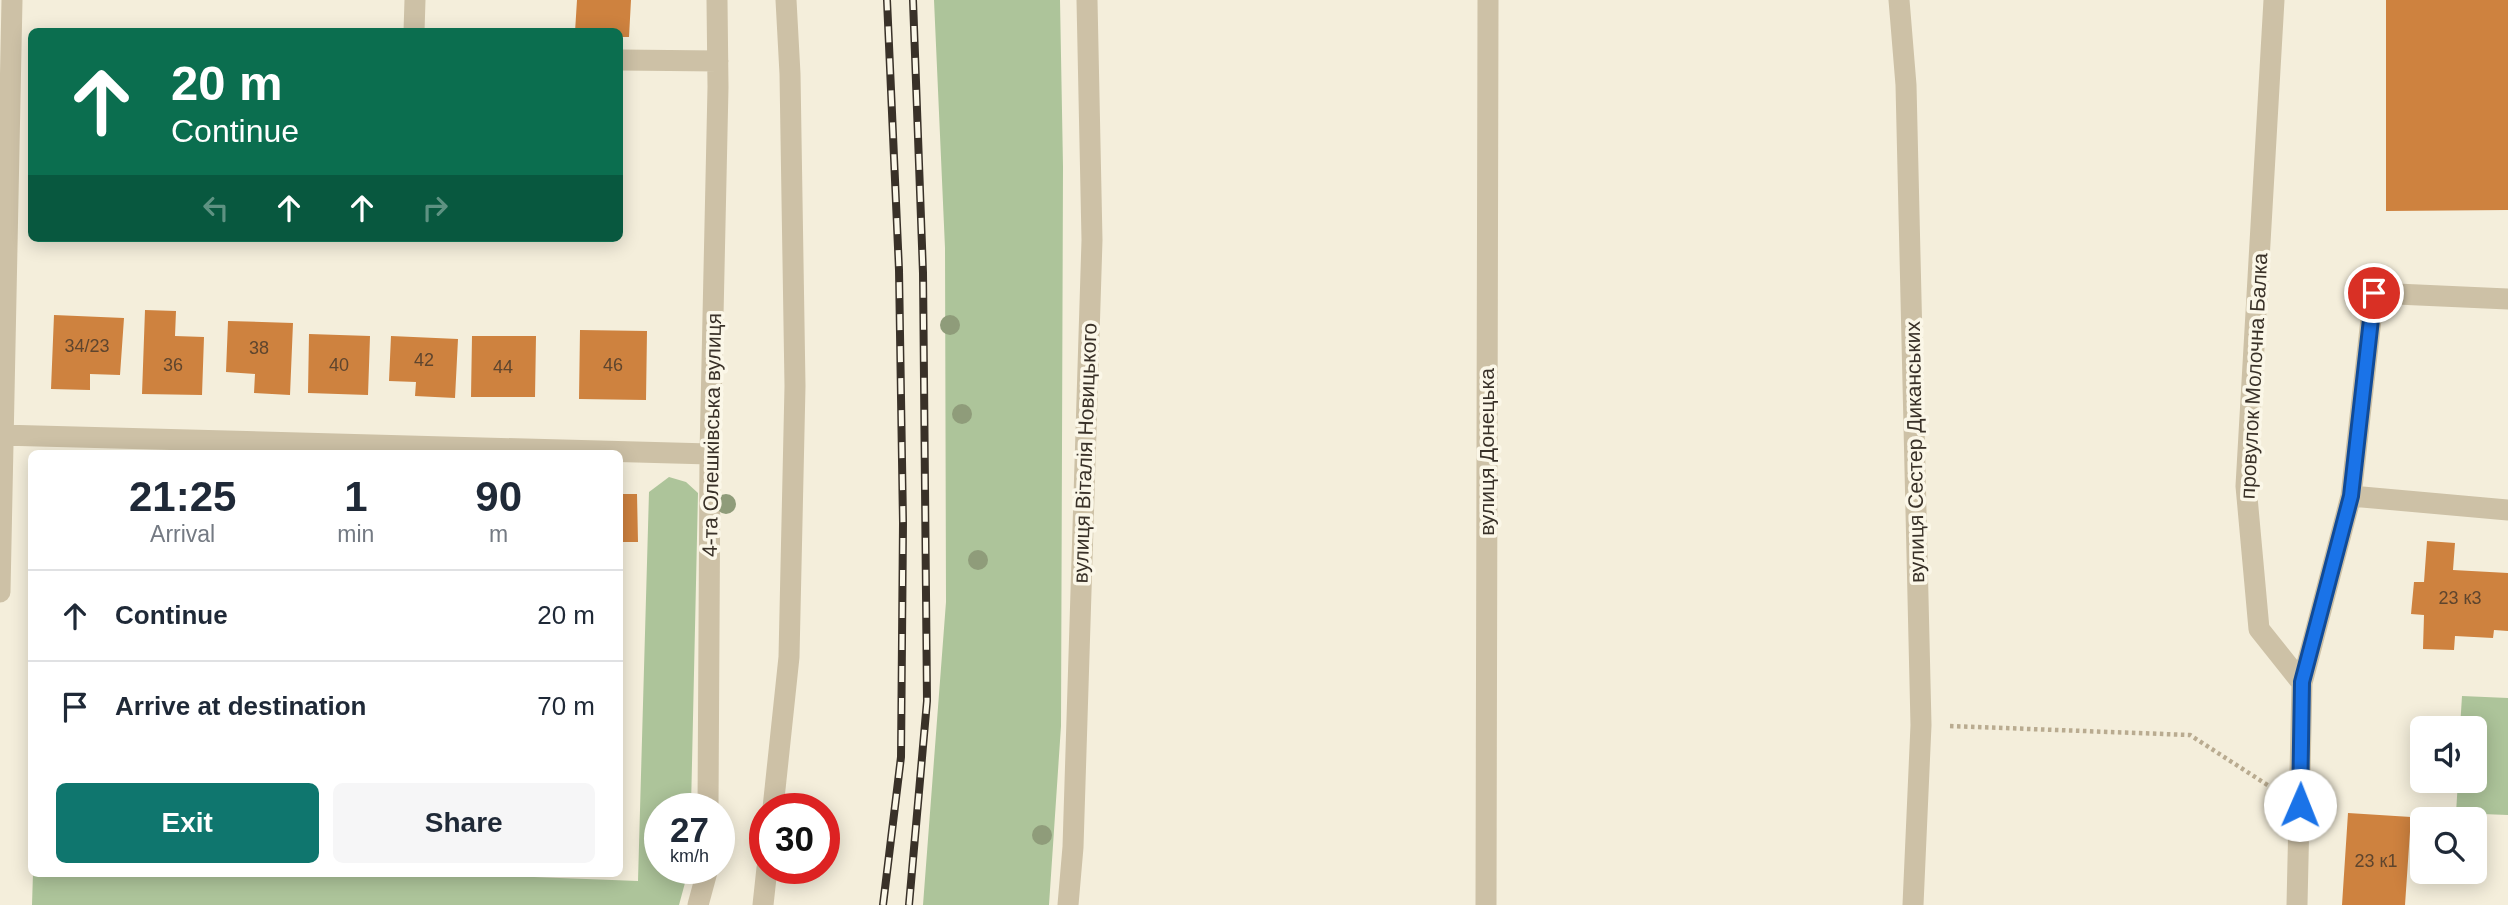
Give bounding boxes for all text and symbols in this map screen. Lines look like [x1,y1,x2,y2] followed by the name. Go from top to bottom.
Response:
[56,56,147,147] icon: ahead
[171,56,283,110] text: 20 m
[171,113,299,149] text: Continue
[197,189,235,227] icon: left
[270,189,308,227] icon: ahead
[343,189,381,227] icon: ahead
[416,189,454,227] icon: right
[2236,252,2271,500] street label: провулок Молочна Балка
[2344,263,2404,323] pin
[2355,274,2393,312] icon: arrive
[698,313,725,557] street label: 4-та Олешківська вулиця
[1901,321,1928,583] street label: вулиця Сестер Диканських
[1068,322,1101,584] street label: вулиця Віталія Новицького
[64,336,110,356] house number: 34/23
[249,338,269,358] house number: 38
[414,350,434,370] house number: 42
[163,355,183,375] house number: 36
[329,355,349,375] house number: 40
[603,355,623,375] house number: 46
[493,357,513,377] house number: 44
[1475,368,1498,536] street label: вулиця Донецька
[129,473,236,520] text: 21:25
[344,473,368,520] text: 1
[475,473,522,520] text: 90
[150,521,215,547] text: Arrival
[337,521,374,547] text: min
[489,521,508,547] text: m
[2439,588,2481,608] house number: 23 к3
[56,597,94,635] icon: ahead
[115,600,228,630] text: Continue
[537,600,595,630] text: 20 m
[56,688,94,726] icon: arrive
[115,691,366,721] text: Arrive at destination
[537,691,595,721] text: 70 m
[2410,716,2487,884] map controls
[2410,716,2487,793] button: sound
[2263,768,2337,842] position arrow
[56,783,319,863] button: Exit
[333,783,595,863] button: Share
[749,793,840,884] speed limit sign: 30
[2410,807,2487,884] button: search
[670,810,709,849] text: 27
[670,846,709,866] text: km/h
[2355,851,2397,871] house number: 23 к1

